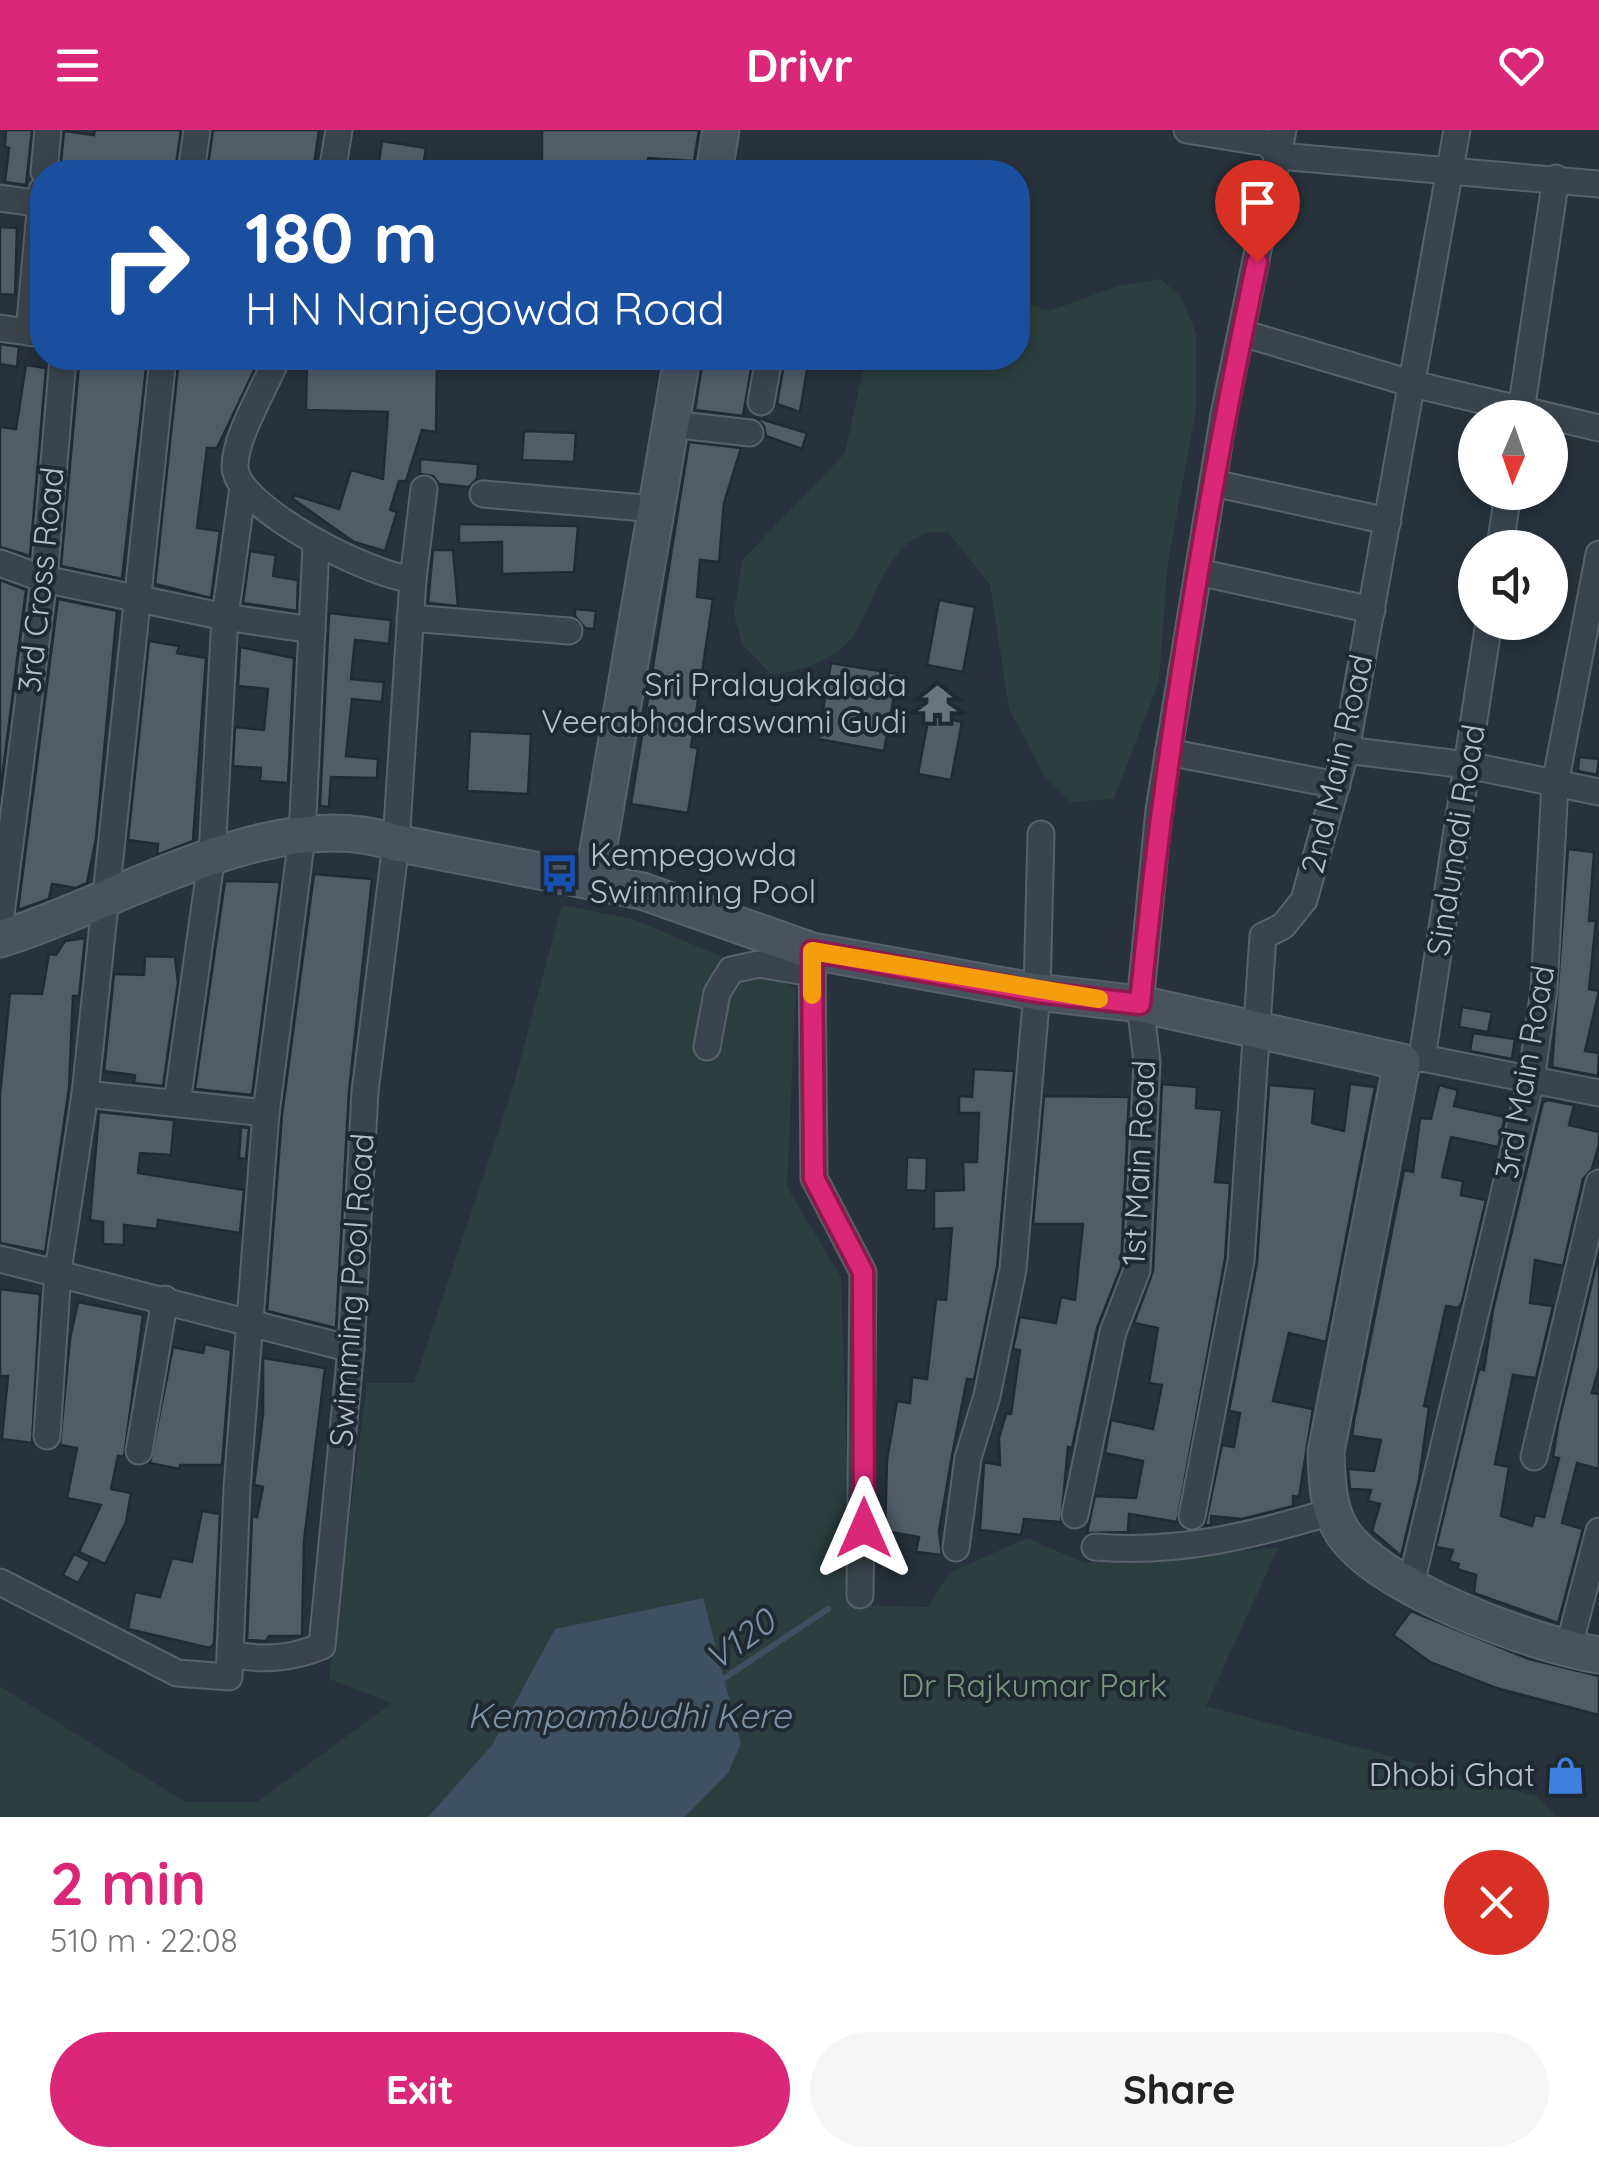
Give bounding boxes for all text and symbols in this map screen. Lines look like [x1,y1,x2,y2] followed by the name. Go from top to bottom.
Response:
[746,37,853,93] text: Drivr
[50,38,105,93] icon: menu
[1494,38,1549,93] icon: heart
[1215,160,1300,263] pin
[1230,175,1285,230] icon: arrive
[245,193,438,281] text: 180 m
[80,200,210,330] icon: right
[245,280,725,336] text: H N Nanjegowda Road
[1458,400,1568,510] north arrow
[1458,400,1568,640] map controls
[8,465,72,695] street label: 3rd Cross Road
[1458,530,1568,640] button: sound
[1291,650,1381,877] street label: 2nd Main Road
[541,664,907,741] place label: Sri Pralayakalada Veerabhadraswami Gudi
[916,682,958,724] temple icon: Sri Pralayakalada Veerabhadraswami Gudi
[1417,721,1493,958] street label: Sindunadi Road
[590,834,816,911] place label: Kempegowda Swimming Pool
[539,852,581,894] bus stop icon: Kempegowda Swimming Pool
[1486,962,1562,1182] street label: 3rd Main Road
[1113,1059,1163,1267] street label: 1st Main Road
[320,1132,382,1448] street label: Swimming Pool Road
[812,1476,916,1580] position arrow
[696,1598,785,1679] water label: V120
[901,1665,1167,1705] park label: Dr Rajkumar Park
[467,1693,792,1737] water label: Kempambudhi Kere
[1369,1754,1535,1794] place label: Dhobi Ghat
[1544,1754,1586,1796] shop icon: Dhobi Ghat
[50,1845,206,1920] text: 2 min
[1444,1850,1549,1955] button: close
[50,1920,238,1960] text: 510 m · 22:08
[50,2032,790,2147] button: Exit
[810,2032,1549,2147] button: Share

